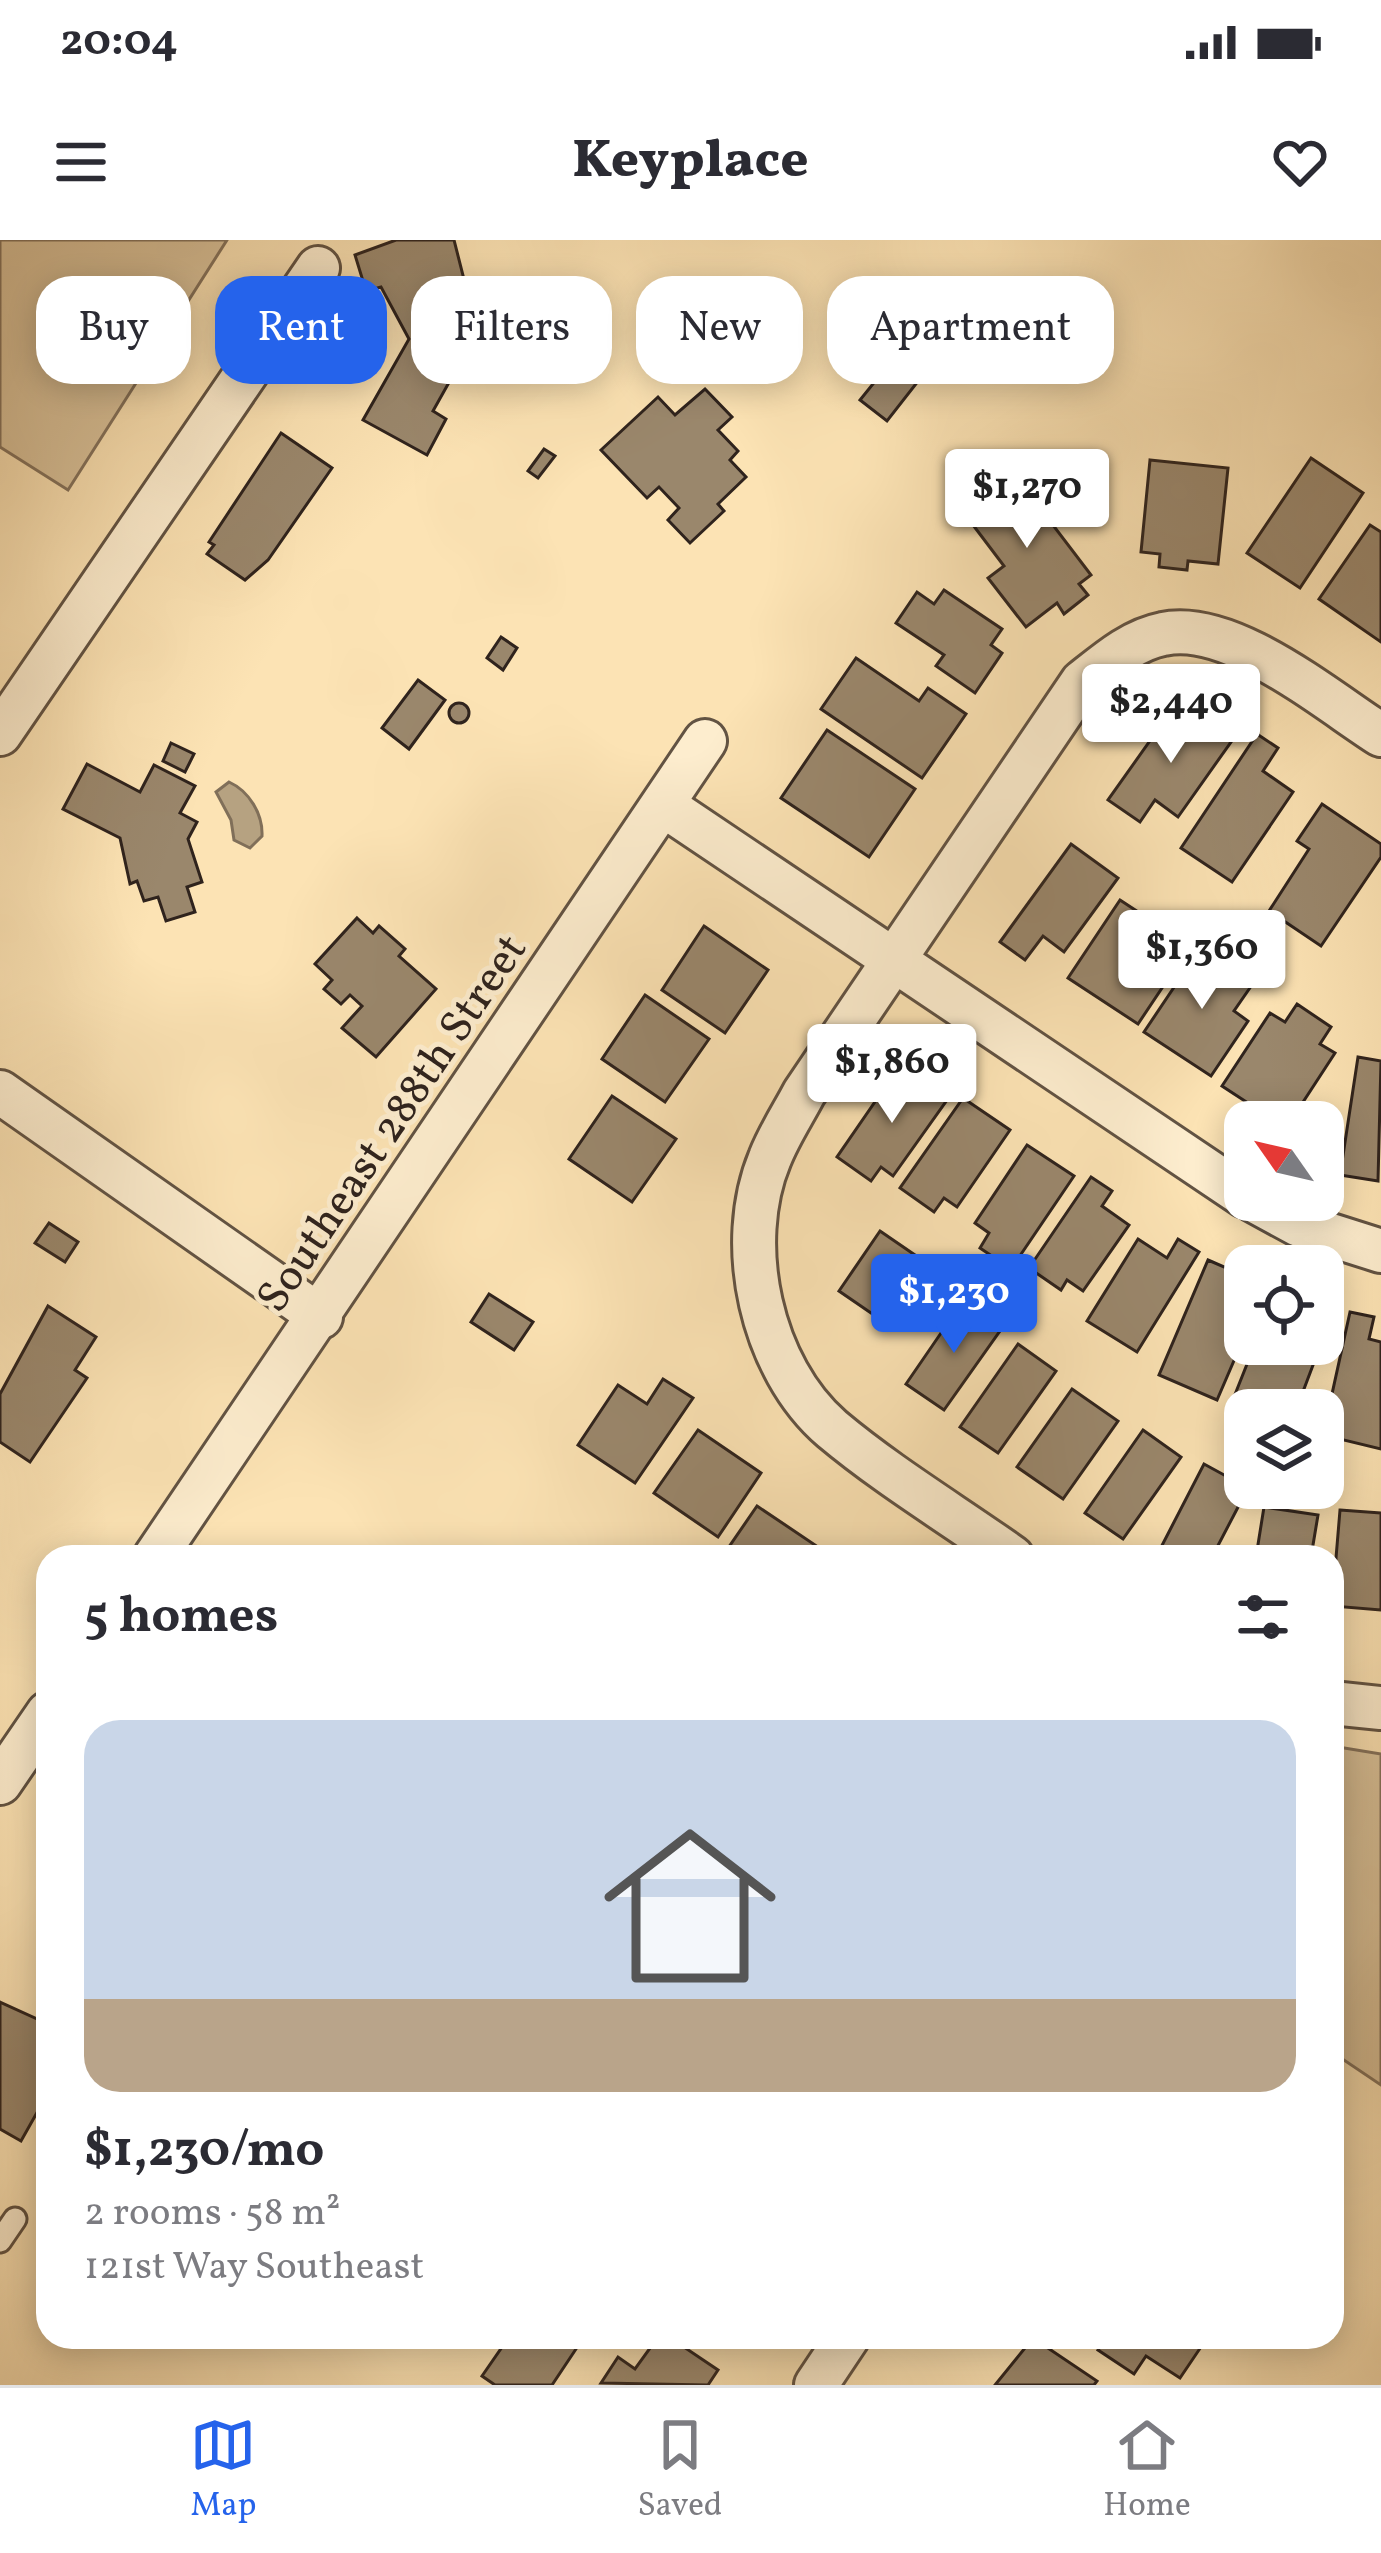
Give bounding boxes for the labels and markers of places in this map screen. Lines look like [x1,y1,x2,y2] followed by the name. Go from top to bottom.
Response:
[929,449,1125,551] pin: $1,270
[1073,664,1269,766] pin: $2,440
[1104,910,1300,1012] pin: $1,360
[794,1024,990,1126] pin: $1,860
[856,1254,1052,1356] pin: $1,230

